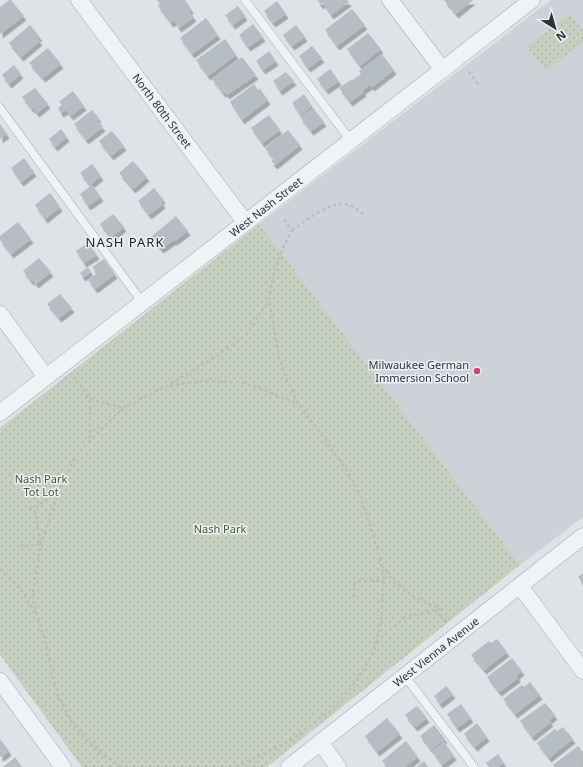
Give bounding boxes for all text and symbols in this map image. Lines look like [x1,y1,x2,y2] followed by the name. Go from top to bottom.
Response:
[535,8,575,48] north arrow
[553,28,569,45] text: N
[129,70,196,151] street label: North 80th Street
[226,173,305,240] street label: West Nash Street
[86,233,165,251] district label: NASH PARK
[369,357,469,385] place label: Milwaukee German Immersion School
[472,366,482,376] marker: Milwaukee German Immersion School
[15,471,67,499] park label: Nash Park Tot Lot
[194,521,246,536] park label: Nash Park
[390,613,482,690] street label: West Vienna Avenue

